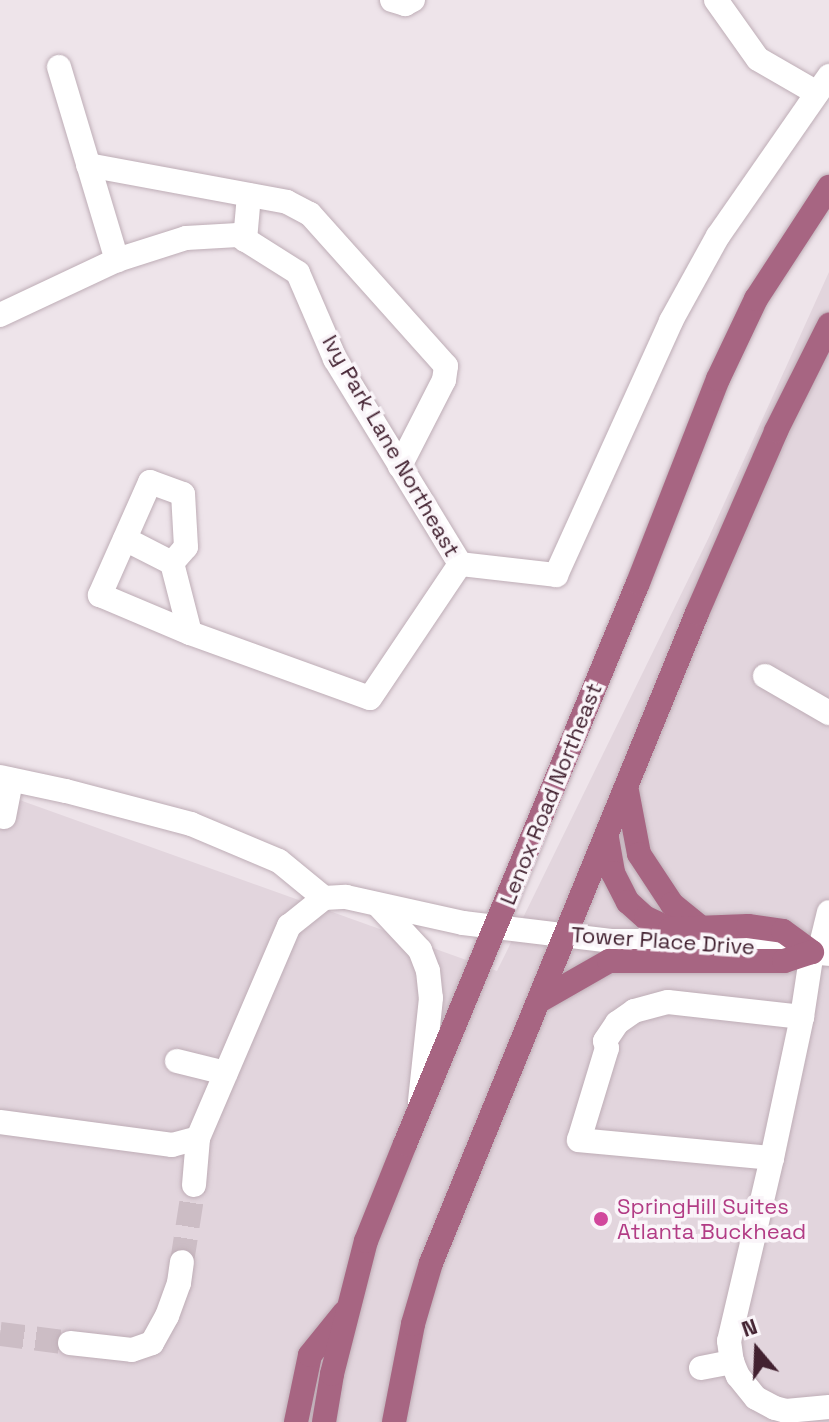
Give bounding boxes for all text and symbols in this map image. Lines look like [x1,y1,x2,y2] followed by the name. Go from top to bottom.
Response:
[317,330,465,562] street label: Ivy Park Lane Northeast
[494,679,608,909] street label: Lenox Road Northeast
[570,921,756,961] street label: Tower Place Drive
[617,1193,806,1244] place label: SpringHill Suites Atlanta Buckhead
[592,1210,610,1228] marker: SpringHill Suites Atlanta Buckhead
[717,1310,797,1390] north arrow
[738,1312,761,1343] text: N

